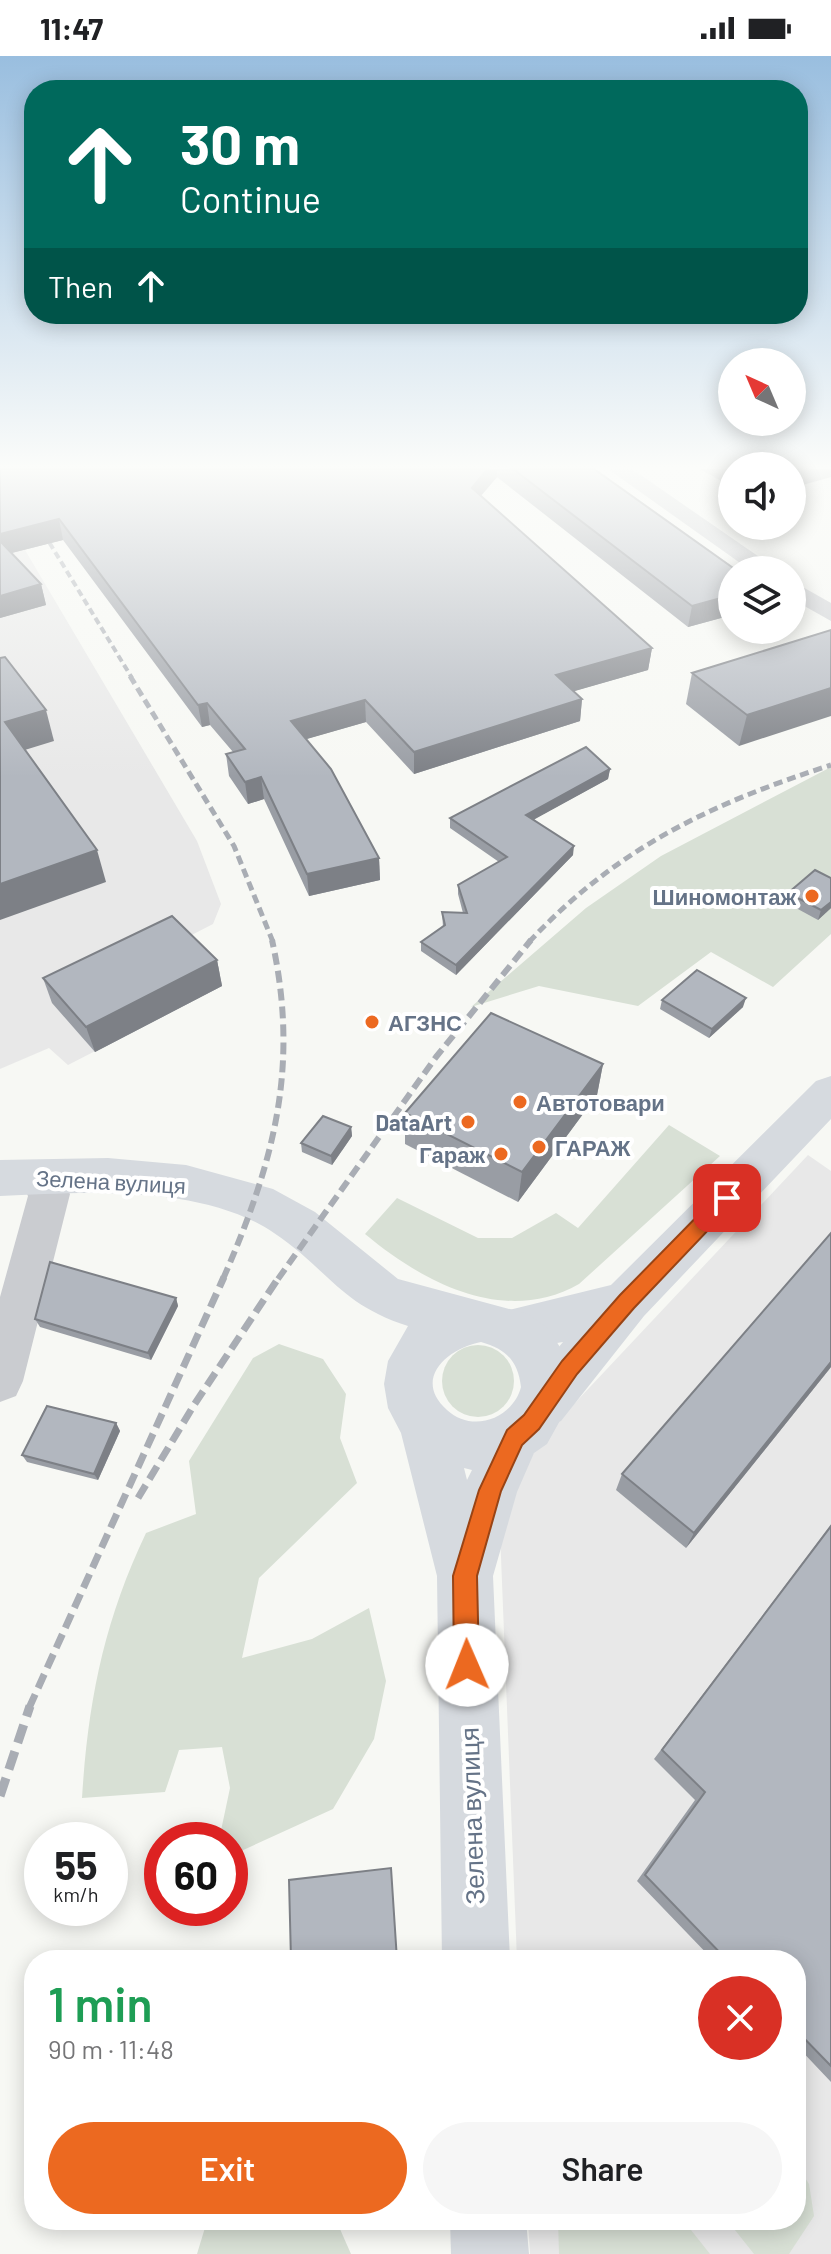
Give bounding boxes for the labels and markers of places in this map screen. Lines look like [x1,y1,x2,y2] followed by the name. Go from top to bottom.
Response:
[653,883,796,909] place label: Шиномонтаж
[803,887,821,905] marker: Шиномонтаж
[388,1009,462,1035] place label: АГЗНС
[363,1013,381,1031] marker: АГЗНС
[536,1089,665,1116] place label: Автотовари
[511,1093,529,1111] marker: Автотовари
[375,1109,452,1135] place label: DataArt
[459,1113,477,1131] marker: DataArt
[555,1134,631,1160] place label: ГАРАЖ
[530,1138,548,1156] marker: ГАРАЖ
[419,1141,485,1168] place label: Гараж
[492,1145,510,1163] marker: Гараж
[693,1164,761,1232] pin

